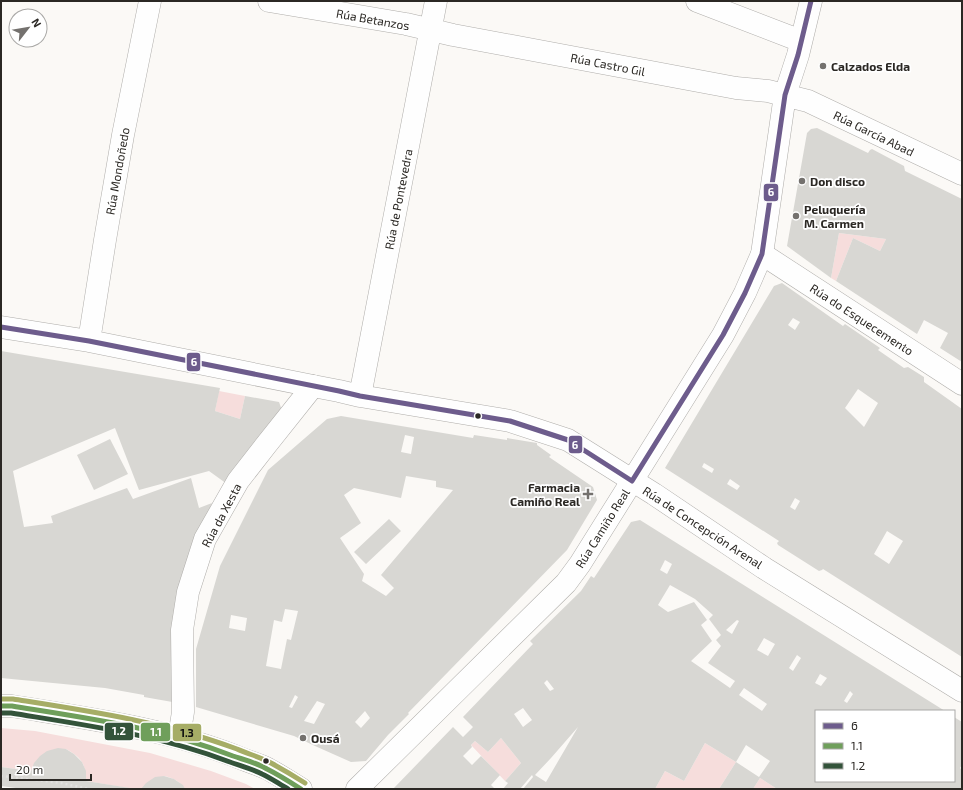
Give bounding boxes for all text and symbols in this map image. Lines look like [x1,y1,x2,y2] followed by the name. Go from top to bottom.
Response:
[335,6,411,32] street label: Rúa Betanzos
[8,8,48,48] north arrow
[29,16,45,29] text: N
[569,50,647,78] street label: Rúa Castro Gil
[831,59,910,73] place label: Calzados Elda
[818,61,828,71] marker: Calzados Elda
[831,107,917,159] street label: Rúa García Abad
[102,126,132,216] street label: Rúa Mondoñedo
[381,147,415,251] street label: Rúa de Pontevedra
[810,174,865,188] place label: Don disco
[797,176,807,186] marker: Don disco
[763,183,779,202] line badge: 6
[768,185,775,198] text: 6
[804,202,866,230] place label: Peluquería M. Carmen
[791,211,801,221] marker: Peluquería M. Carmen
[808,280,916,358] street label: Rúa do Esquecemento
[186,352,201,372] line badge: 6
[191,355,198,368] text: 6
[473,411,483,421] unlabelled marker
[568,435,583,454] line badge: 6
[572,438,579,451] text: 6
[510,480,580,508] place label: Farmacia Camiño Real
[198,481,244,549] street label: Rúa da Xesta
[640,483,766,571] street label: Rúa de Concepción Arenal
[572,485,632,570] street label: Rúa Camiño Real
[583,489,593,499] marker: Farmacia Camiño Real
[815,710,955,782] legend
[851,718,858,732] text: 6
[104,722,134,741] line badge: 1.2
[140,722,171,742] line badge: 1.1
[172,723,202,742] line badge: 1.3
[112,724,126,737] text: 1.2
[150,725,162,738] text: 1.1
[180,726,194,739] text: 1.3
[311,731,340,745] place label: Ousá
[298,733,308,743] marker: Ousá
[851,738,863,752] text: 1.1
[10,756,91,782] scale bar
[261,756,271,766] unlabelled marker
[851,758,866,772] text: 1.2
[16,762,43,776] text: 20 m

